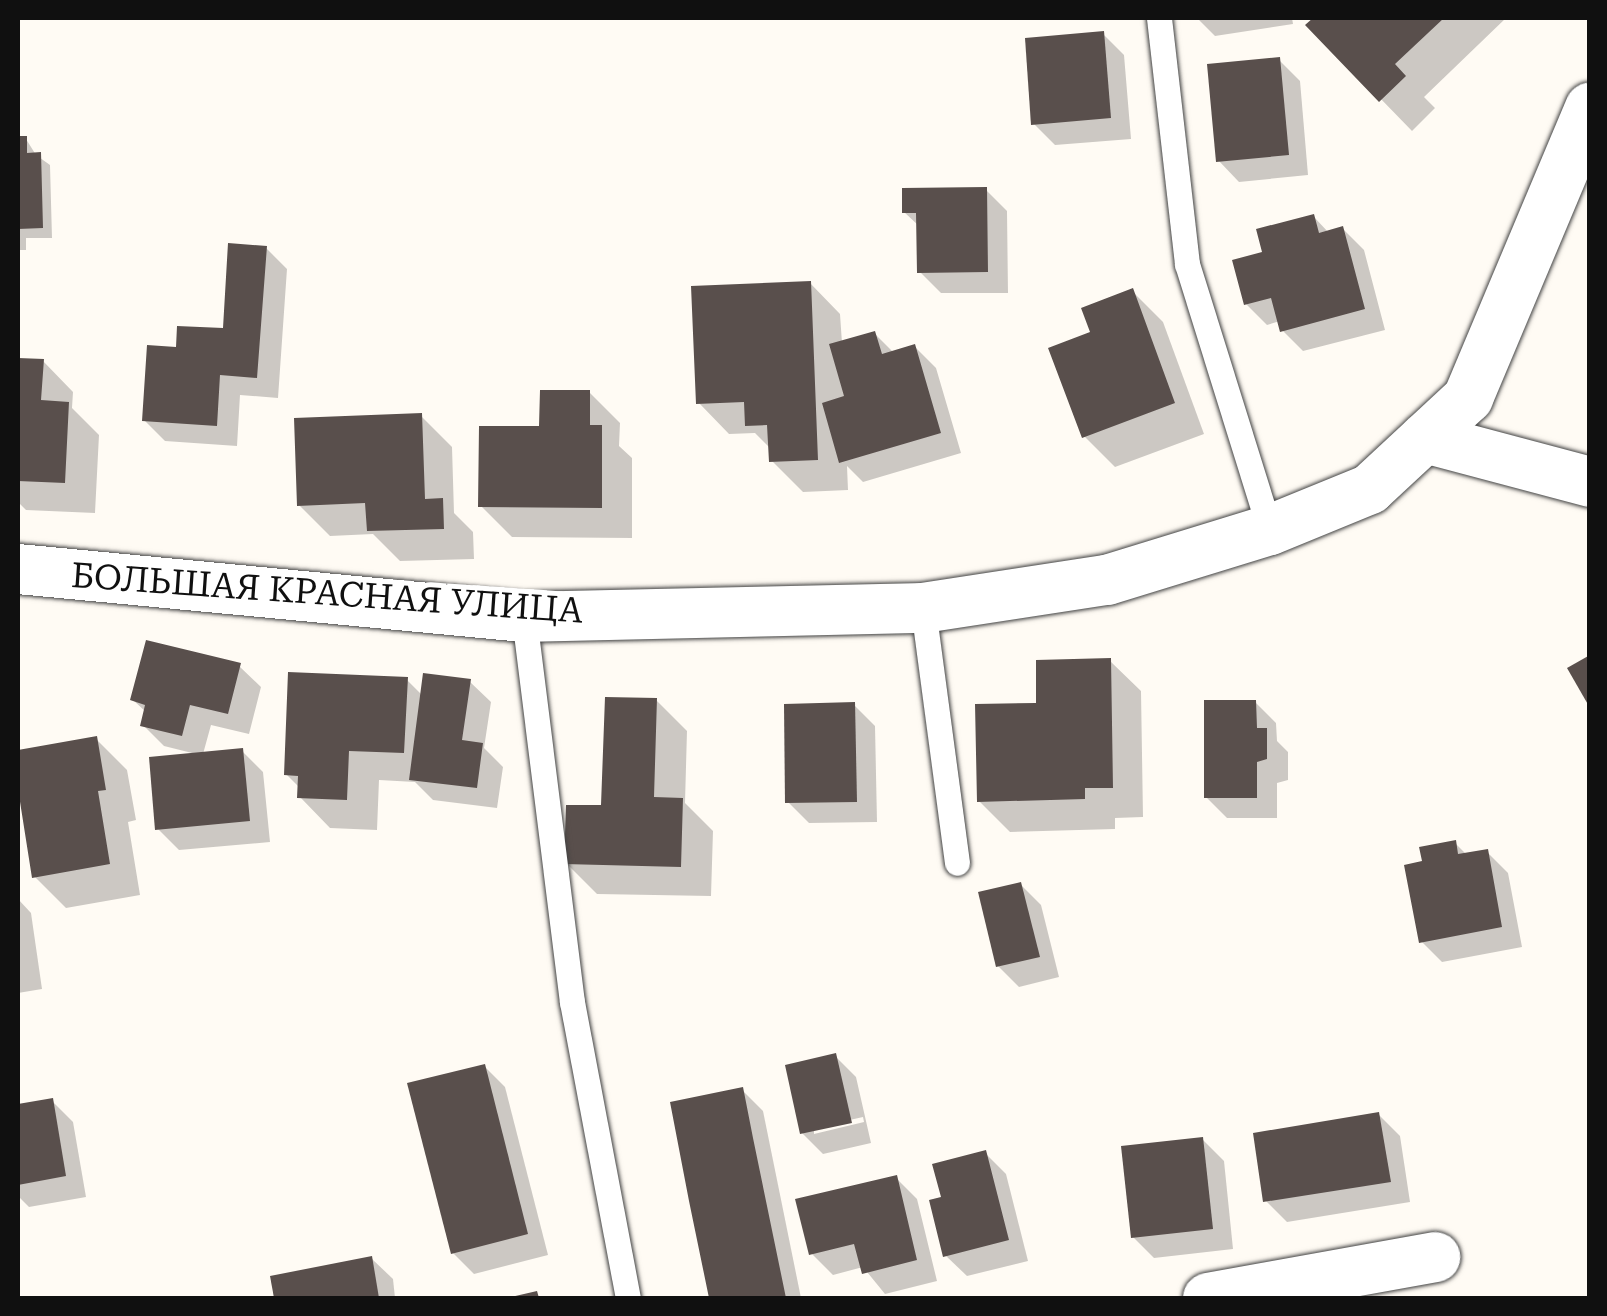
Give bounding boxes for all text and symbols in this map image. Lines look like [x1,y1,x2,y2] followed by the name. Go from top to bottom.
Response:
[70,555,584,633] street label: БОЛЬШАЯ КРАСНАЯ УЛИЦА

